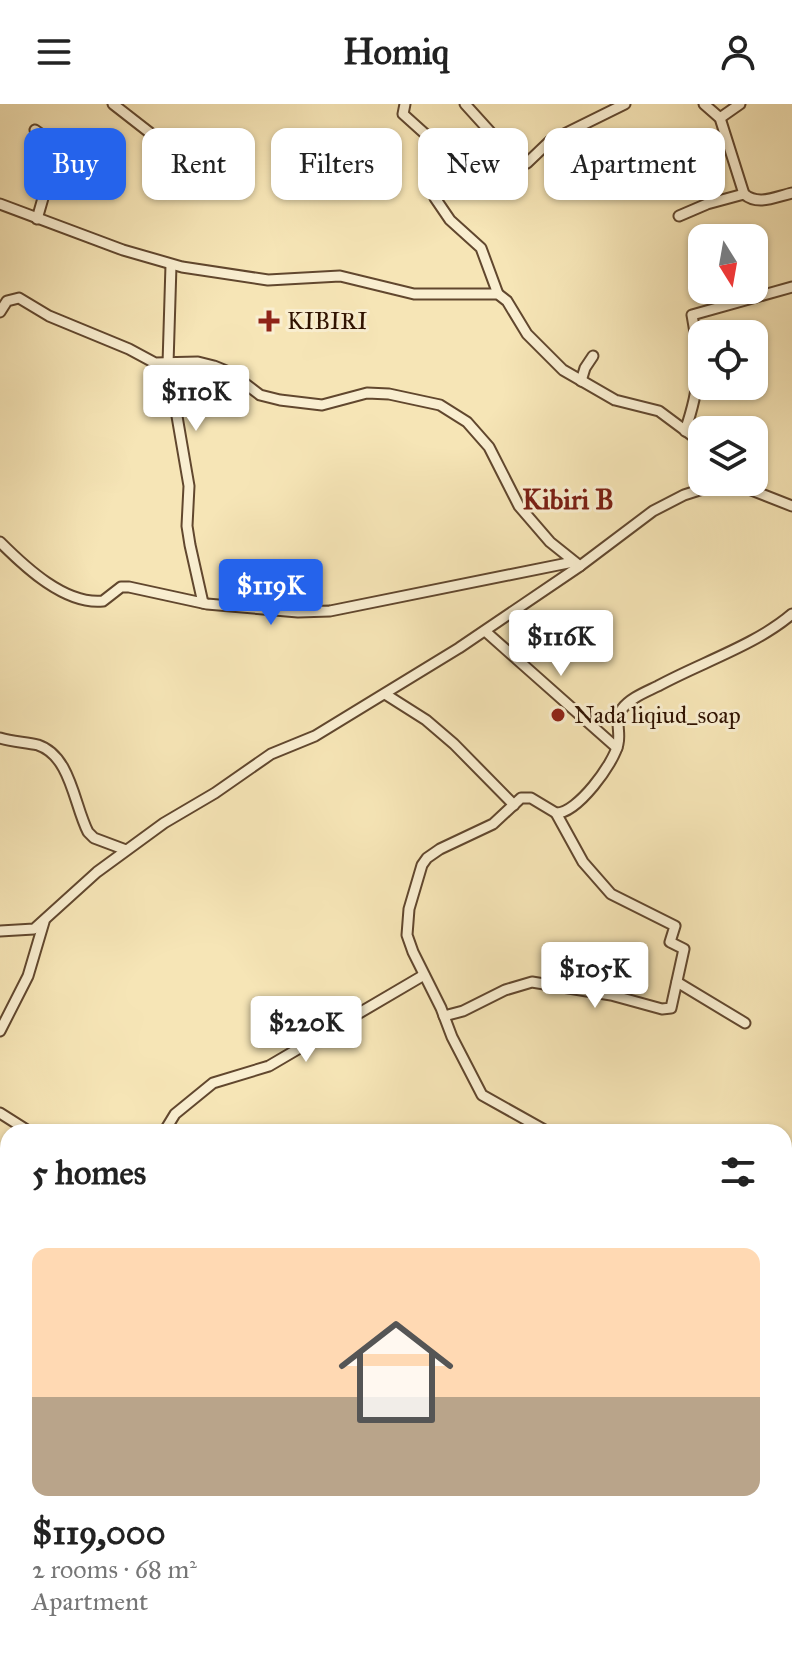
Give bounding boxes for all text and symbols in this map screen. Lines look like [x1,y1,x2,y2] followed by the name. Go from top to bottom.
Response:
[32,30,76,74] icon: menu
[343,30,449,74] text: Homiq
[716,30,760,74] icon: person
[24,128,126,200] chip: Buy
[142,128,255,200] chip: Rent
[271,128,402,200] chip: Filters
[418,128,528,200] chip: New
[544,128,725,200] chip: Apartment
[688,224,768,304] north arrow
[688,224,768,496] map controls
[287,306,368,336] place label: KIBIRI
[258,310,280,332] marker: KIBIRI
[688,320,768,400] button: locate
[140,365,252,433] pin: $110K
[161,375,231,407] text: $110K
[688,416,768,496] button: layers
[522,482,614,517] district label: Kibiri B
[215,559,327,627] pin: $119K
[237,569,305,601] text: $119K
[505,610,617,678] pin: $116K
[527,620,595,652] text: $116K
[574,700,741,730] place label: Nada liqiud_soap
[549,706,567,724] marker: Nada liqiud_soap
[539,942,651,1010] pin: $105K
[559,952,631,984] text: $105K
[250,996,362,1064] pin: $220K
[269,1006,343,1038] text: $220K
[716,1150,760,1194] icon: filters
[32,1152,146,1193] text: 5 homes
[324,1300,468,1444] icon: home
[32,1512,165,1553] text: $119,000
[32,1553,197,1585] text: 2 rooms · 68 m²
[32,1585,148,1617] text: Apartment

